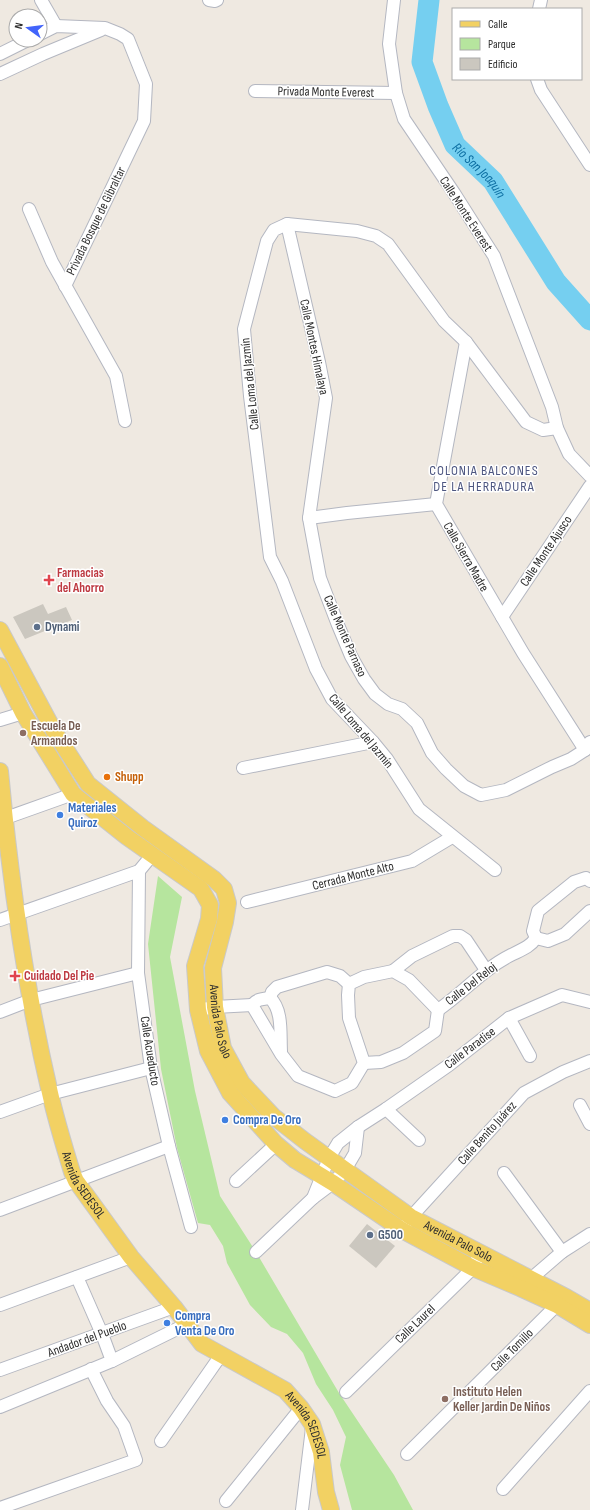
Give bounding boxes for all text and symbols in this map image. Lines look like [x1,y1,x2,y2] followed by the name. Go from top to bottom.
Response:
[8,8,48,48] north arrow
[452,8,582,80] legend
[488,17,508,32] text: Calle
[12,21,26,30] text: N
[488,37,516,52] text: Parque
[488,57,517,72] text: Edificio
[277,83,375,101] street label: Privada Monte Everest
[449,139,510,201] water label: Río San Joaquín
[63,164,129,278] street label: Privada Bosque de Gibraltar
[436,174,496,254] street label: Calle Monte Everest
[296,298,332,396] street label: Calle Montes Himalaya
[237,337,263,431] street label: Calle Loma del Jazmín
[429,462,539,495] district label: COLONIA BALCONES DE LA HERRADURA
[516,513,576,589] street label: Calle Monte Ajusco
[440,519,492,595] street label: Calle Sierra Madre
[57,565,105,596] place label: Farmacias del Ahorro
[44,575,54,585] marker: Farmacias del Ahorro
[320,593,370,679] street label: Calle Monte Parnaso
[45,619,80,635] place label: Dynami
[32,622,42,632] marker: Dynami
[325,690,397,772] street label: Calle Loma del Jazmín
[30,718,81,749] place label: Escuela De Armandos
[18,728,28,738] marker: Escuela De Armandos
[115,769,144,785] place label: Shupp
[102,772,112,782] marker: Shupp
[68,800,116,831] place label: Materiales Quiroz
[55,810,65,820] marker: Materiales Quiroz
[311,858,395,894] street label: Cerrada Monte Alto
[442,959,500,1009] street label: Calle Del Reloj
[24,968,95,984] place label: Cuidado Del Pie
[9,970,21,982] marker: Cuidado Del Pie
[206,983,235,1061] street label: Avenida Palo Solo
[137,1015,163,1087] street label: Calle Acueducto
[441,1024,499,1072] street label: Calle Paradise
[454,1098,520,1168] street label: Calle Benito Juárez
[233,1112,302,1128] place label: Compra De Oro
[220,1115,230,1125] marker: Compra De Oro
[58,1149,109,1222] street label: Avenida SEDESOL
[420,1217,495,1266] street label: Avenida Palo Solo
[378,1227,403,1243] place label: G500
[365,1230,375,1240] marker: G500
[392,1301,438,1347] street label: Calle Laurel
[175,1308,235,1339] place label: Compra Venta De Oro
[44,1317,129,1361] street label: Andador del Pueblo
[162,1318,172,1328] marker: Compra Venta De Oro
[487,1325,537,1375] street label: Calle Tomillo
[453,1384,550,1415] place label: Instituto Helen Keller Jardin De Niños
[281,1387,330,1460] street label: Avenida SEDESOL
[440,1394,450,1404] marker: Instituto Helen Keller Jardin De Niños

